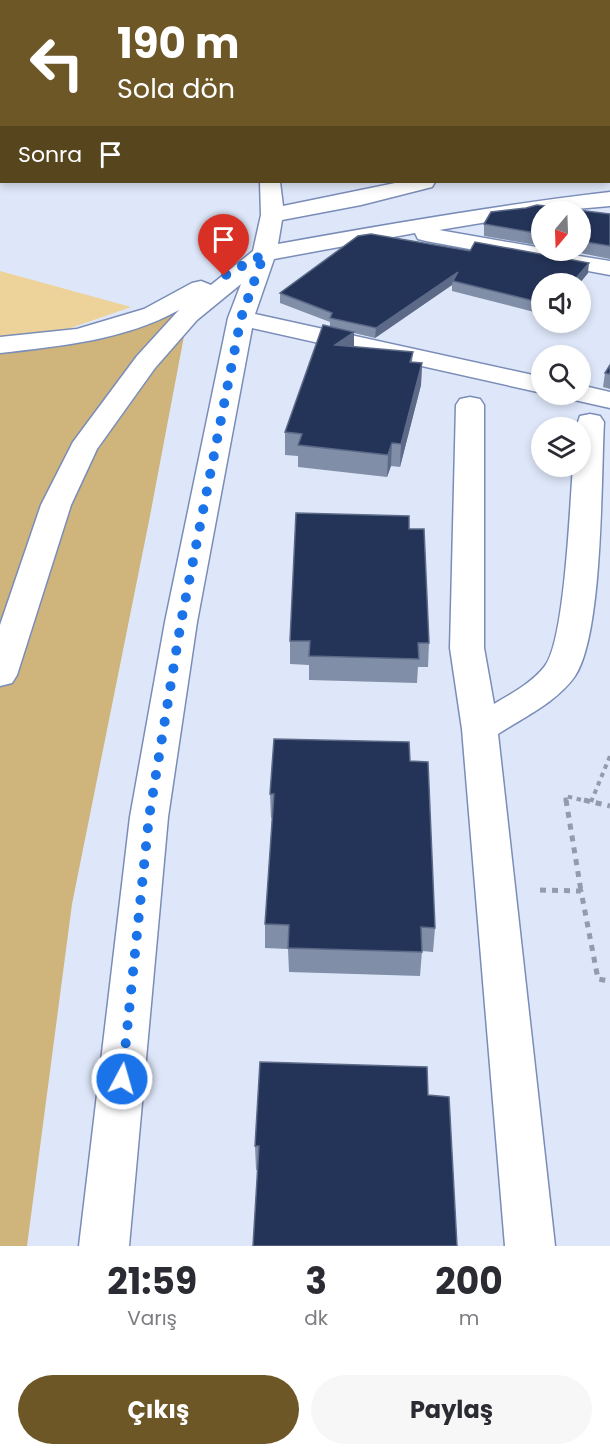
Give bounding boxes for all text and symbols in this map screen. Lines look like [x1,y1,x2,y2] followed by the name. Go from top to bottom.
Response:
[117,14,239,73] text: 190 m
[18,24,96,102] icon: left
[117,70,235,107] text: Sola dön
[94,138,127,171] icon: arrive
[18,139,82,170] text: Sonra
[531,201,591,261] north arrow
[531,201,591,477] map controls
[198,214,249,276] pin
[207,223,240,256] icon: arrive
[531,273,591,333] button: sound
[531,345,591,405] button: search
[531,417,591,477] button: layers
[90,1047,154,1111] position arrow
[107,1256,197,1307] text: 21:59
[305,1256,327,1307] text: 3
[435,1256,503,1307] text: 200
[127,1304,177,1332] text: Varış
[304,1304,328,1332] text: dk
[459,1304,479,1332] text: m
[18,1375,299,1444] button: Çıkış
[311,1375,592,1444] button: Paylaş

